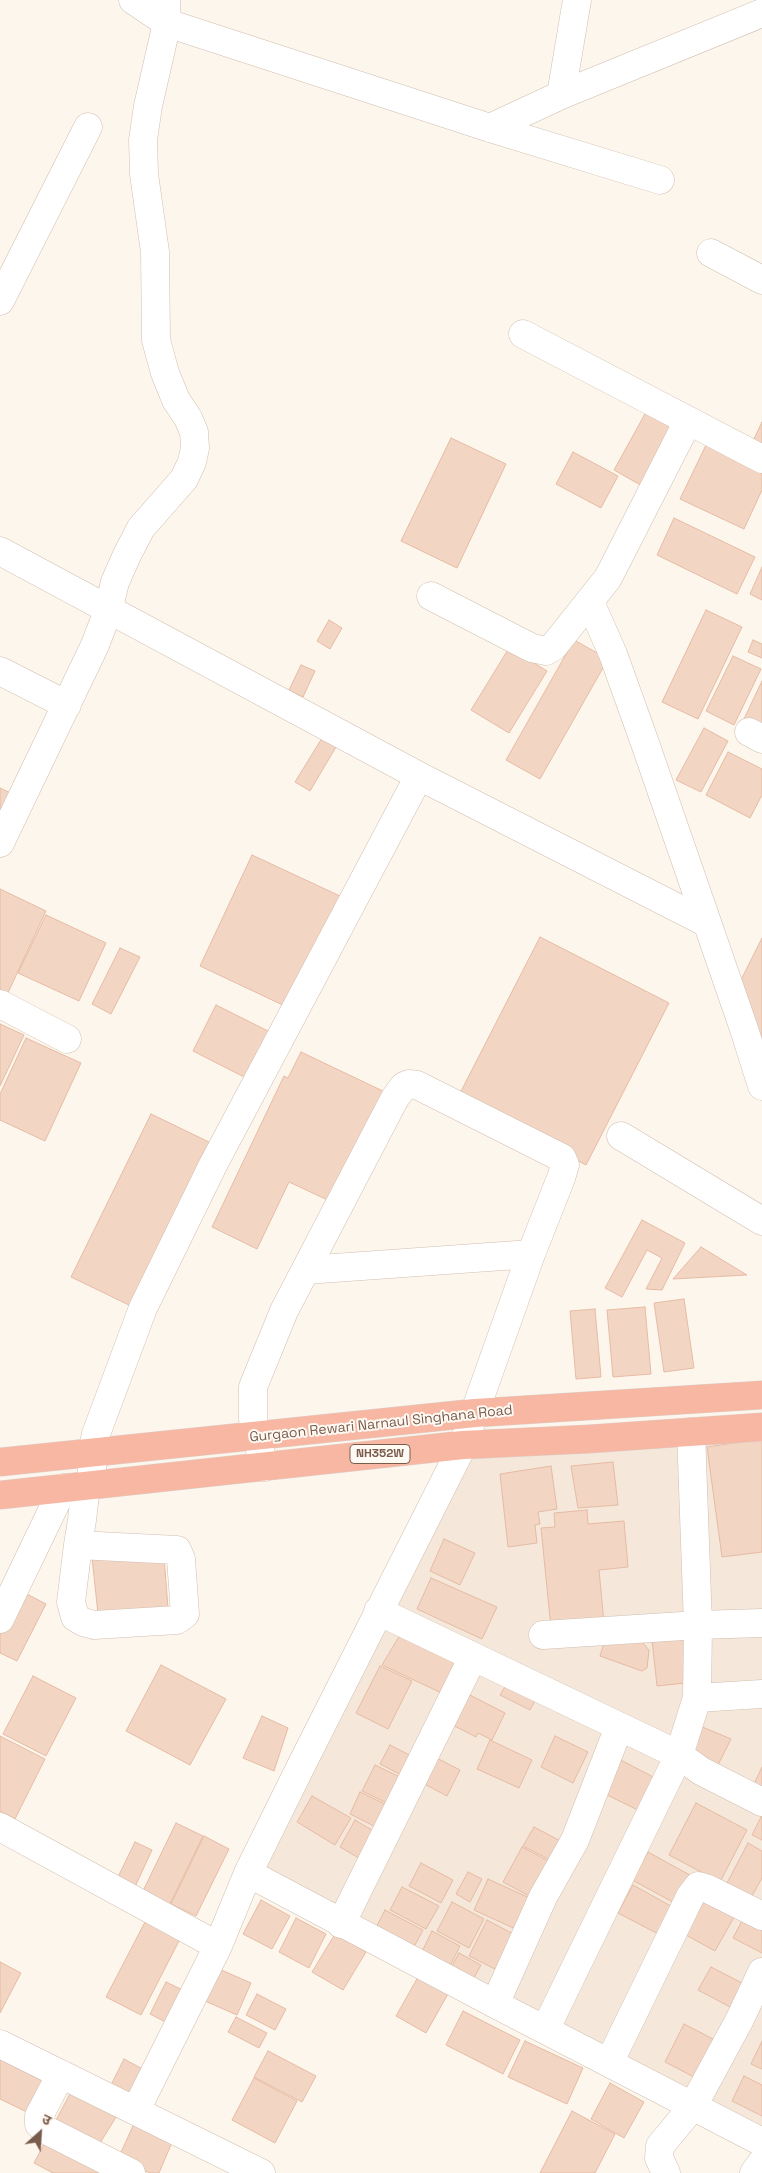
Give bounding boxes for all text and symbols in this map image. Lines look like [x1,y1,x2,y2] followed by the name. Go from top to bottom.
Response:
[249,1402,513,1446] street label: Gurgaon Rewari Narnaul Singhana Road
[350,1445,410,1464] road number: NH352W
[15,2108,65,2158] north arrow
[39,2110,54,2129] text: उ

